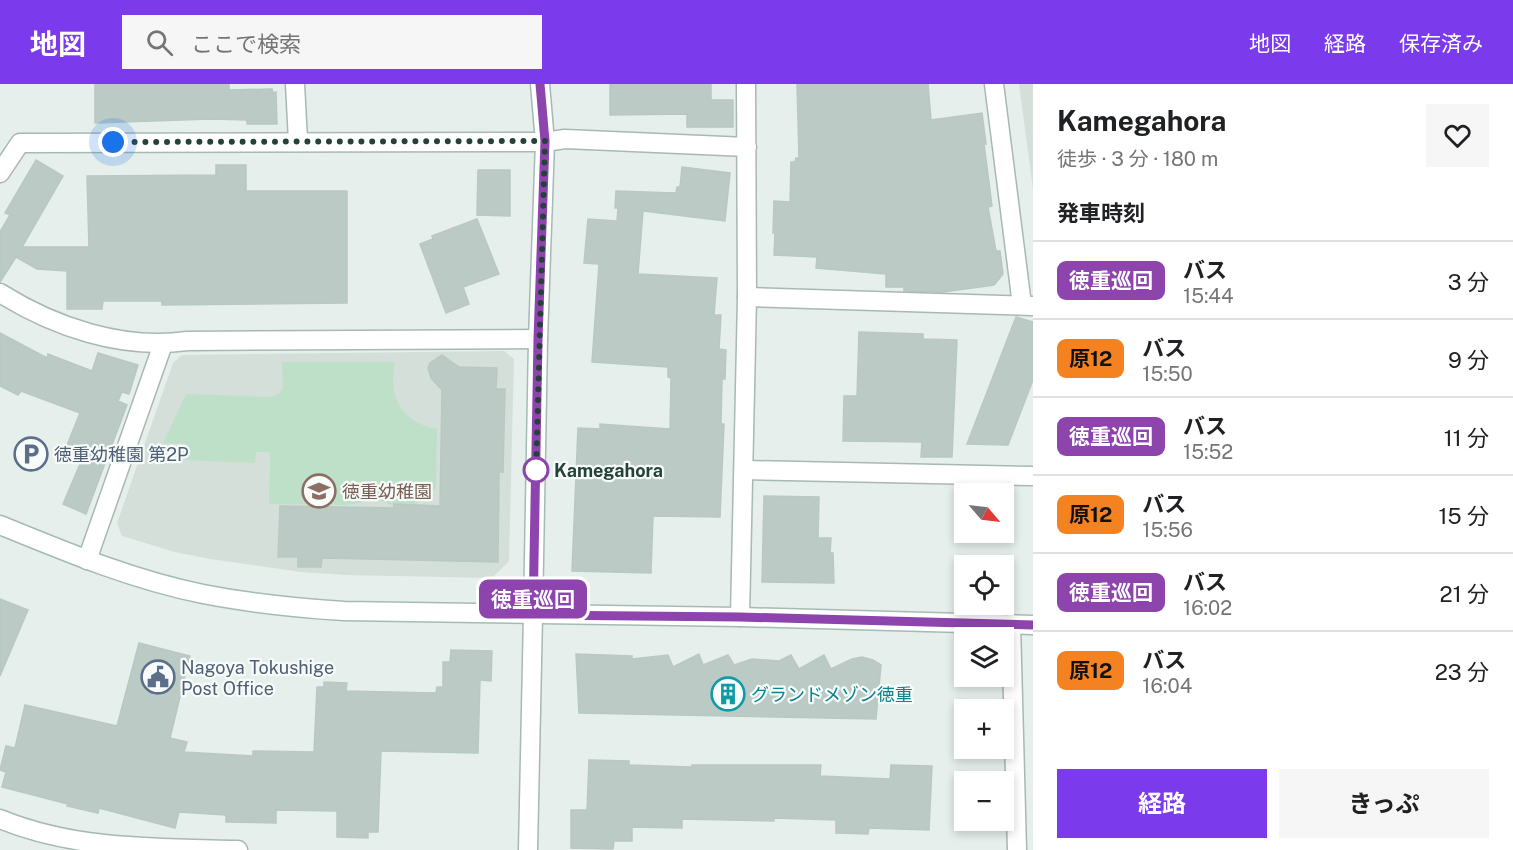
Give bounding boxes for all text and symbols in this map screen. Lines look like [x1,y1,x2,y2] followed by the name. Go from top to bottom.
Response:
[122,15,542,69] search box
[143,26,176,59] icon: search
[30,27,86,60] text: 地図
[191,31,301,57] text: ここで検索
[1249,31,1291,56] text: 地図
[1324,31,1366,56] text: 経路
[1399,31,1483,56] text: 保存済み
[1057,104,1226,137] text: Kamegahora
[1426,104,1489,167] button: heart
[98,127,128,157] your location
[1057,147,1218,171] text: 徒歩 · 3 分 · 180 m
[1057,200,1145,226] text: 発車時刻
[1183,257,1227,283] text: バス
[1069,268,1153,293] text: 徳重巡回
[1448,269,1489,295] text: 3 分
[1183,284,1233,308] text: 15:44
[1142,335,1186,361] text: バス
[1069,346,1112,371] text: 原12
[1448,347,1489,373] text: 9 分
[1142,362,1193,386] text: 15:50
[1183,413,1227,439] text: バス
[1069,424,1153,449] text: 徳重巡回
[1444,425,1489,451] text: 11 分
[13,436,49,472] parking icon: 徳重幼稚園 第2P
[1183,440,1233,464] text: 15:52
[54,444,189,465] place label: 徳重幼稚園 第2P
[523,457,549,483] marker: Kamegahora
[554,460,663,481] place label: Kamegahora
[301,473,337,509] school or university icon: 徳重幼稚園
[342,481,432,502] place label: 徳重幼稚園
[954,483,1014,543] north arrow
[954,483,1014,831] map controls
[1142,491,1186,517] text: バス
[1069,502,1112,527] text: 原12
[1439,503,1489,529] text: 15 分
[1142,518,1193,542] text: 15:56
[954,555,1014,615] button: locate
[1183,569,1227,595] text: バス
[491,580,575,618] line badge: 徳重巡回
[1069,580,1153,605] text: 徳重巡回
[1440,581,1489,607] text: 21 分
[491,587,575,612] text: 徳重巡回
[1183,596,1232,620] text: 16:02
[954,627,1014,687] button: layers
[1142,647,1186,673] text: バス
[181,657,334,699] place label: Nagoya Tokushige Post Office
[1069,658,1112,683] text: 原12
[140,659,176,695] public building icon: Nagoya Tokushige Post Office
[1435,659,1489,685] text: 23 分
[1142,674,1192,698] text: 16:04
[710,676,746,712] building icon: グランドメゾン徳重
[751,684,913,705] place label: グランドメゾン徳重
[954,699,1014,759] button: +
[1057,769,1267,838] button: 経路
[1279,769,1489,838] button: きっぷ
[954,771,1014,831] button: −

